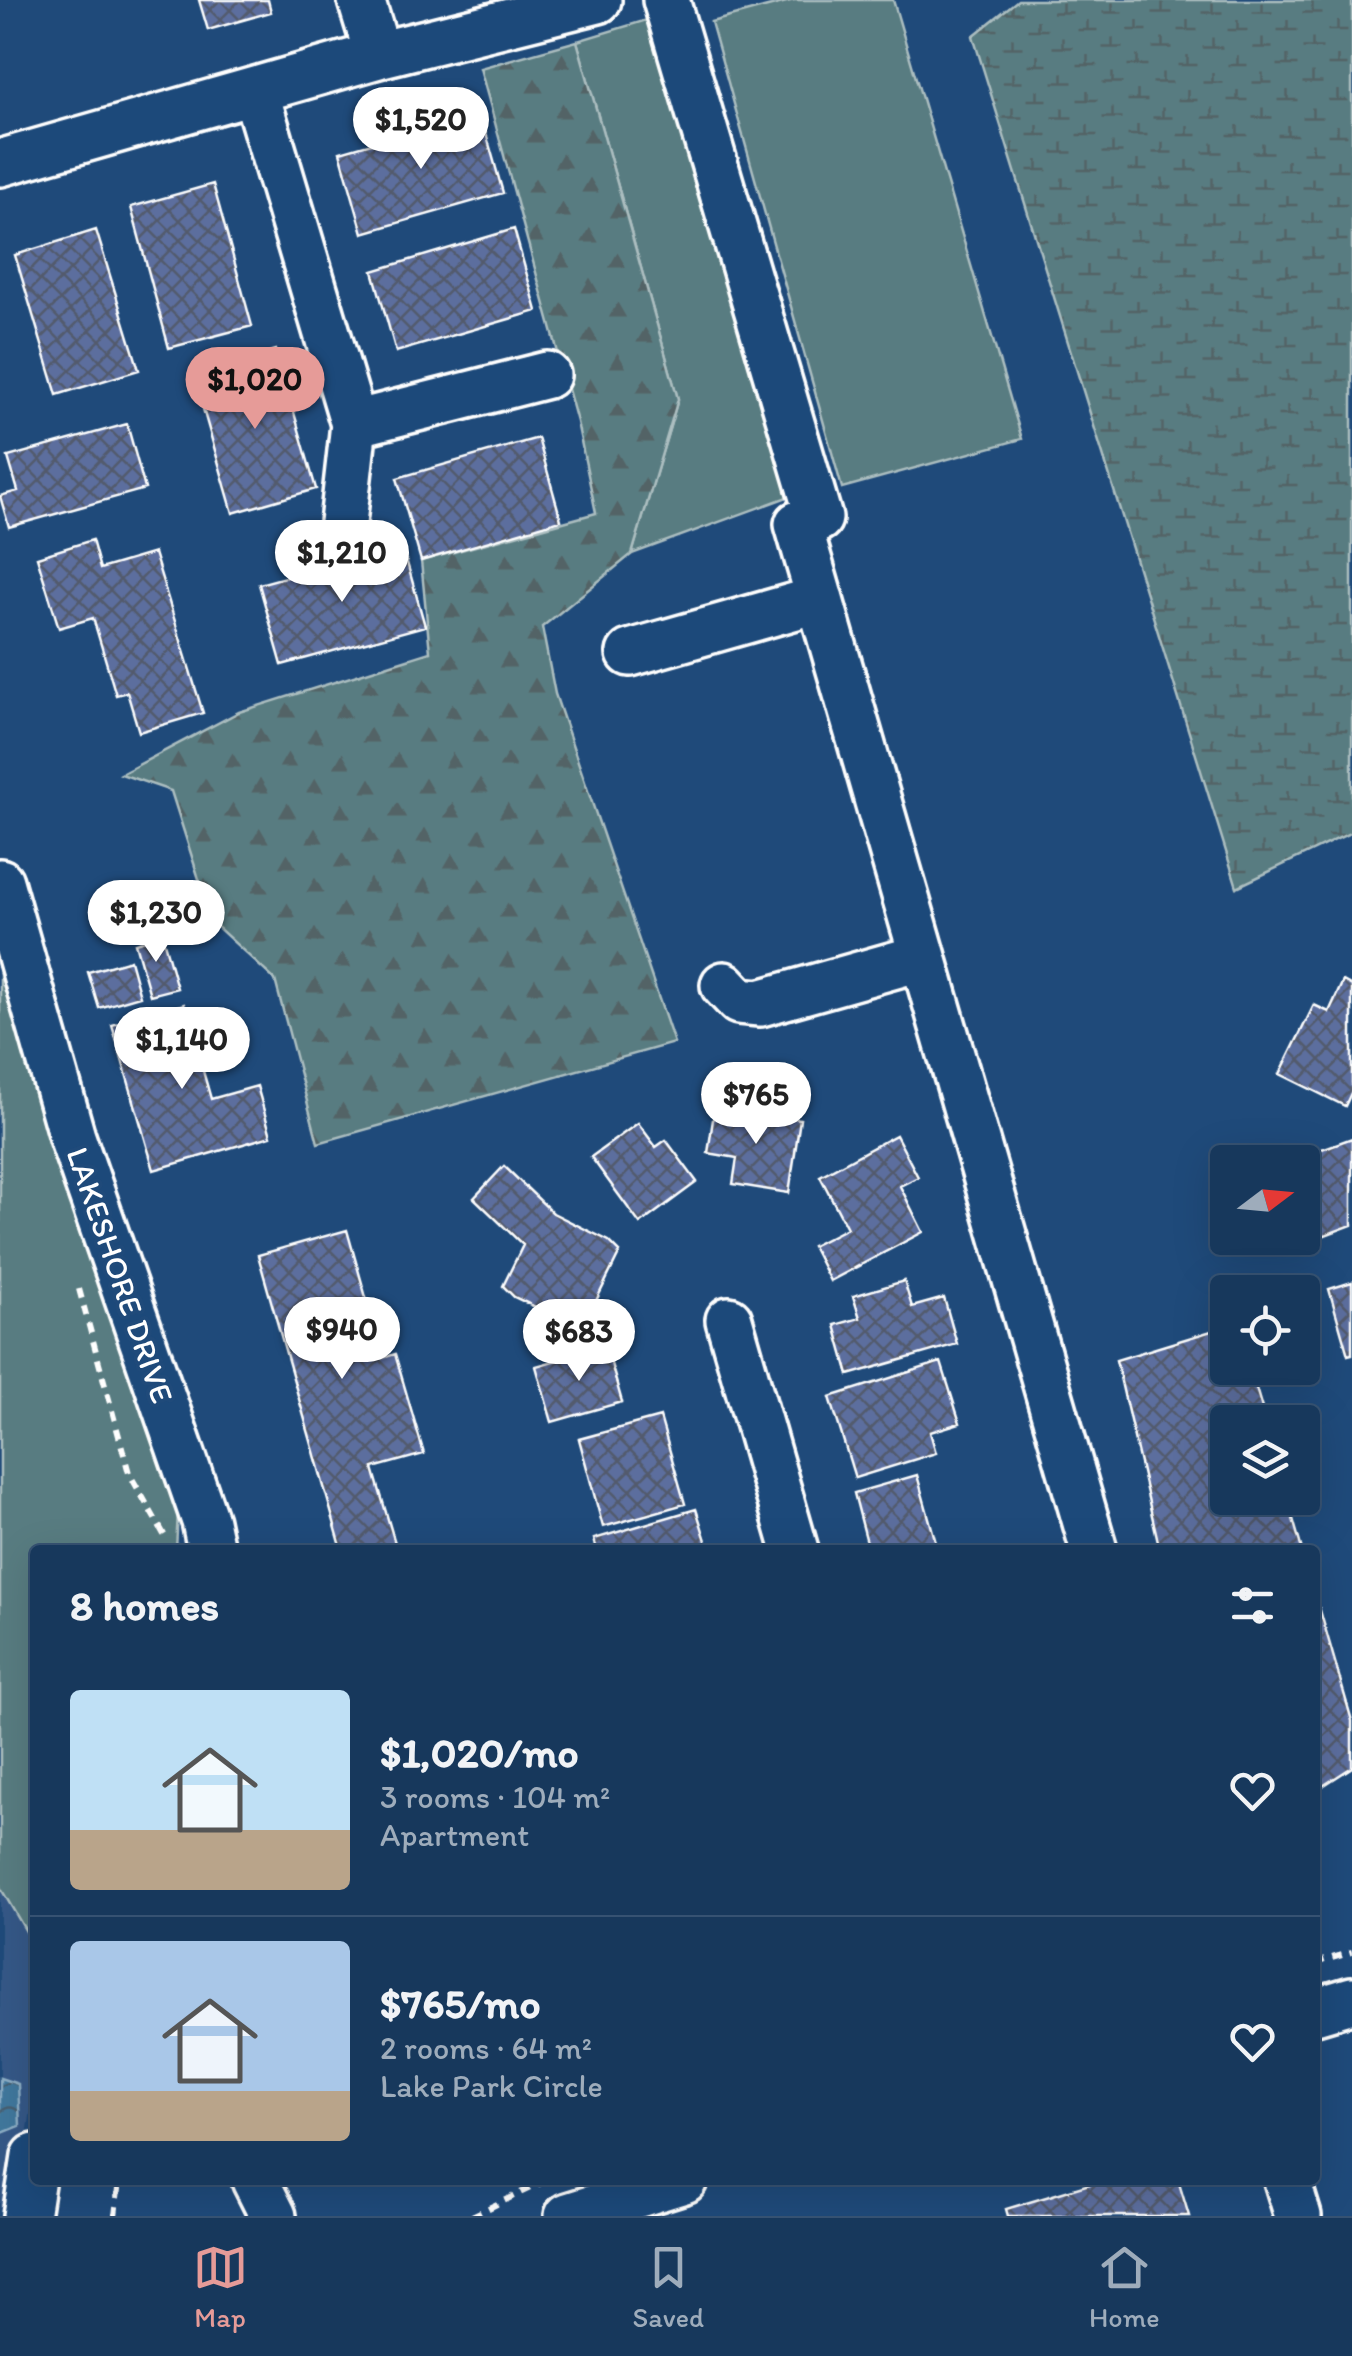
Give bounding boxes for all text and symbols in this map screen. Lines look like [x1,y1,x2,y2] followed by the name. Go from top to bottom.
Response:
[340,87,502,172] pin: $1,520
[375,100,467,138] text: $1,520
[174,347,336,432] pin: $1,020
[208,360,302,398] text: $1,020
[261,520,423,605] pin: $1,210
[297,533,387,571] text: $1,210
[75,880,237,965] pin: $1,230
[110,893,202,931] text: $1,230
[101,1007,263,1092] pin: $1,140
[136,1020,228,1058] text: $1,140
[697,1062,815,1147] pin: $765
[723,1075,789,1113] text: $765
[58,1142,182,1408] street label: LAKESHORE DRIVE
[1210,1145,1320,1255] north arrow
[1210,1145,1320,1515] map controls
[1210,1275,1320,1385] button: locate
[283,1297,401,1382] pin: $940
[520,1299,638,1384] pin: $683
[306,1310,378,1348] text: $940
[545,1312,613,1350] text: $683
[1210,1405,1320,1515] button: layers
[1225,1578,1280,1633] icon: filters
[70,1580,219,1631] text: 8 homes
[380,1727,579,1778] text: $1,020/mo
[150,1730,270,1850] icon: home
[1225,1763,1280,1818] icon: heart
[380,1778,610,1816] text: 3 rooms · 104 m²
[380,1816,529,1854] text: Apartment
[380,1978,541,2029] text: $765/mo
[150,1981,270,2101] icon: home
[1225,2014,1280,2069] icon: heart
[380,2029,592,2067] text: 2 rooms · 64 m²
[380,2067,603,2105] text: Lake Park Circle
[193,2240,248,2334] tab: Map
[633,2240,704,2334] tab: Saved
[1089,2240,1160,2334] tab: Home

